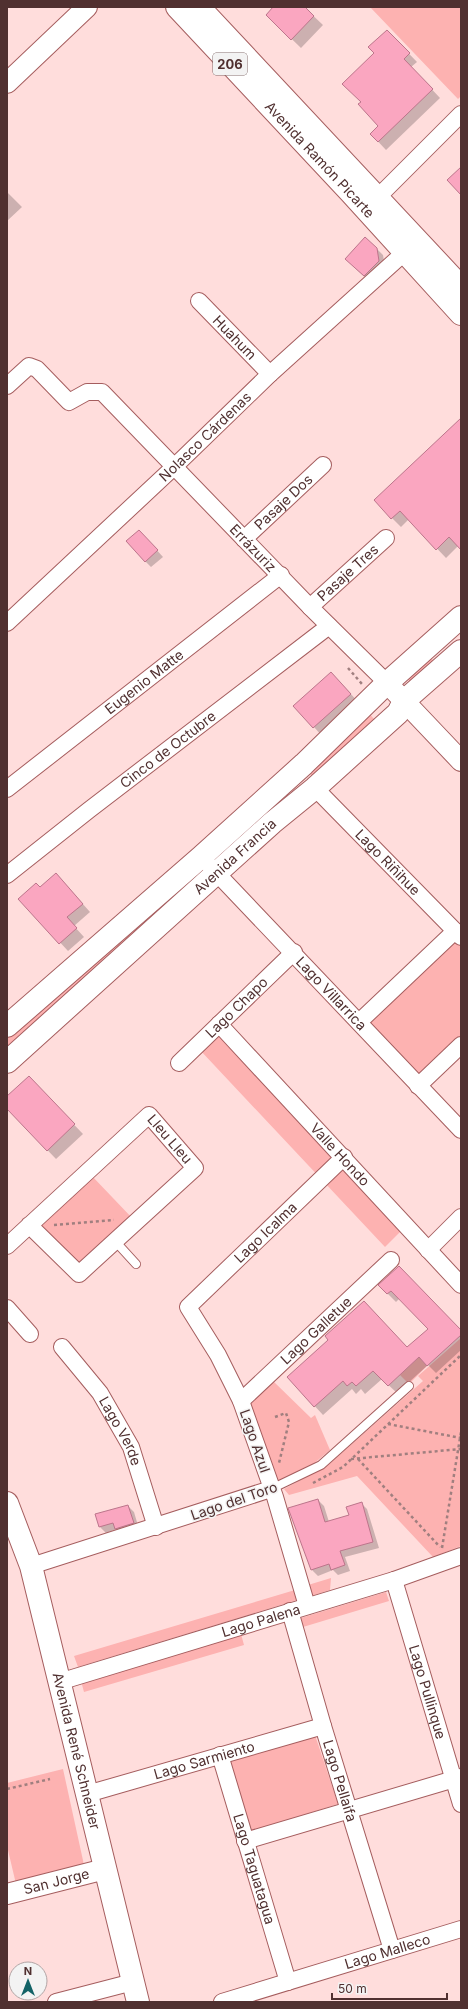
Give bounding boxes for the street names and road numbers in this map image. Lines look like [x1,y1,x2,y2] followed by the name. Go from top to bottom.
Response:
[213,53,247,75] road number: 206
[262,98,378,221] street label: Avenida Ramón Picarte
[210,311,260,363] street label: Huahum
[155,388,254,485] street label: Nolasco Cárdenas
[250,470,316,533] street label: Pasaje Dos
[226,520,280,575] street label: Errázuriz
[313,540,381,604] street label: Pasaje Tres
[101,646,186,717] street label: Eugenio Matte
[116,707,219,791] street label: Cinco de Octubre
[190,815,279,898] street label: Avenida Francia
[352,825,424,898] street label: Lago Riñihue
[293,953,370,1033] street label: Lago Villarrica
[201,973,271,1041] street label: Lago Chapo
[144,1111,196,1167] street label: Lleu Lleu
[307,1119,374,1189] street label: Valle Hondo
[230,1198,300,1266] street label: Lago Icalma
[277,1293,355,1367] street label: Lago Galletue
[96,1393,145,1467] street label: Lago Verde
[237,1407,274,1475] street label: Lago Azul
[188,1478,279,1523] street label: Lago del Toro
[219,1600,302,1640] street label: Lago Palena
[406,1643,450,1741] street label: Lago Pullinque
[49,1671,104,1831] street label: Avenida René Schneider
[152,1737,256,1782] street label: Lago Sarmiento
[320,1738,361,1824] street label: Lago Pellaifa
[230,1811,279,1926] street label: Lago Taguatagua
[22,1864,91,1897] street label: San Jorge
[342,1930,432,1972] street label: Lago Malleco

